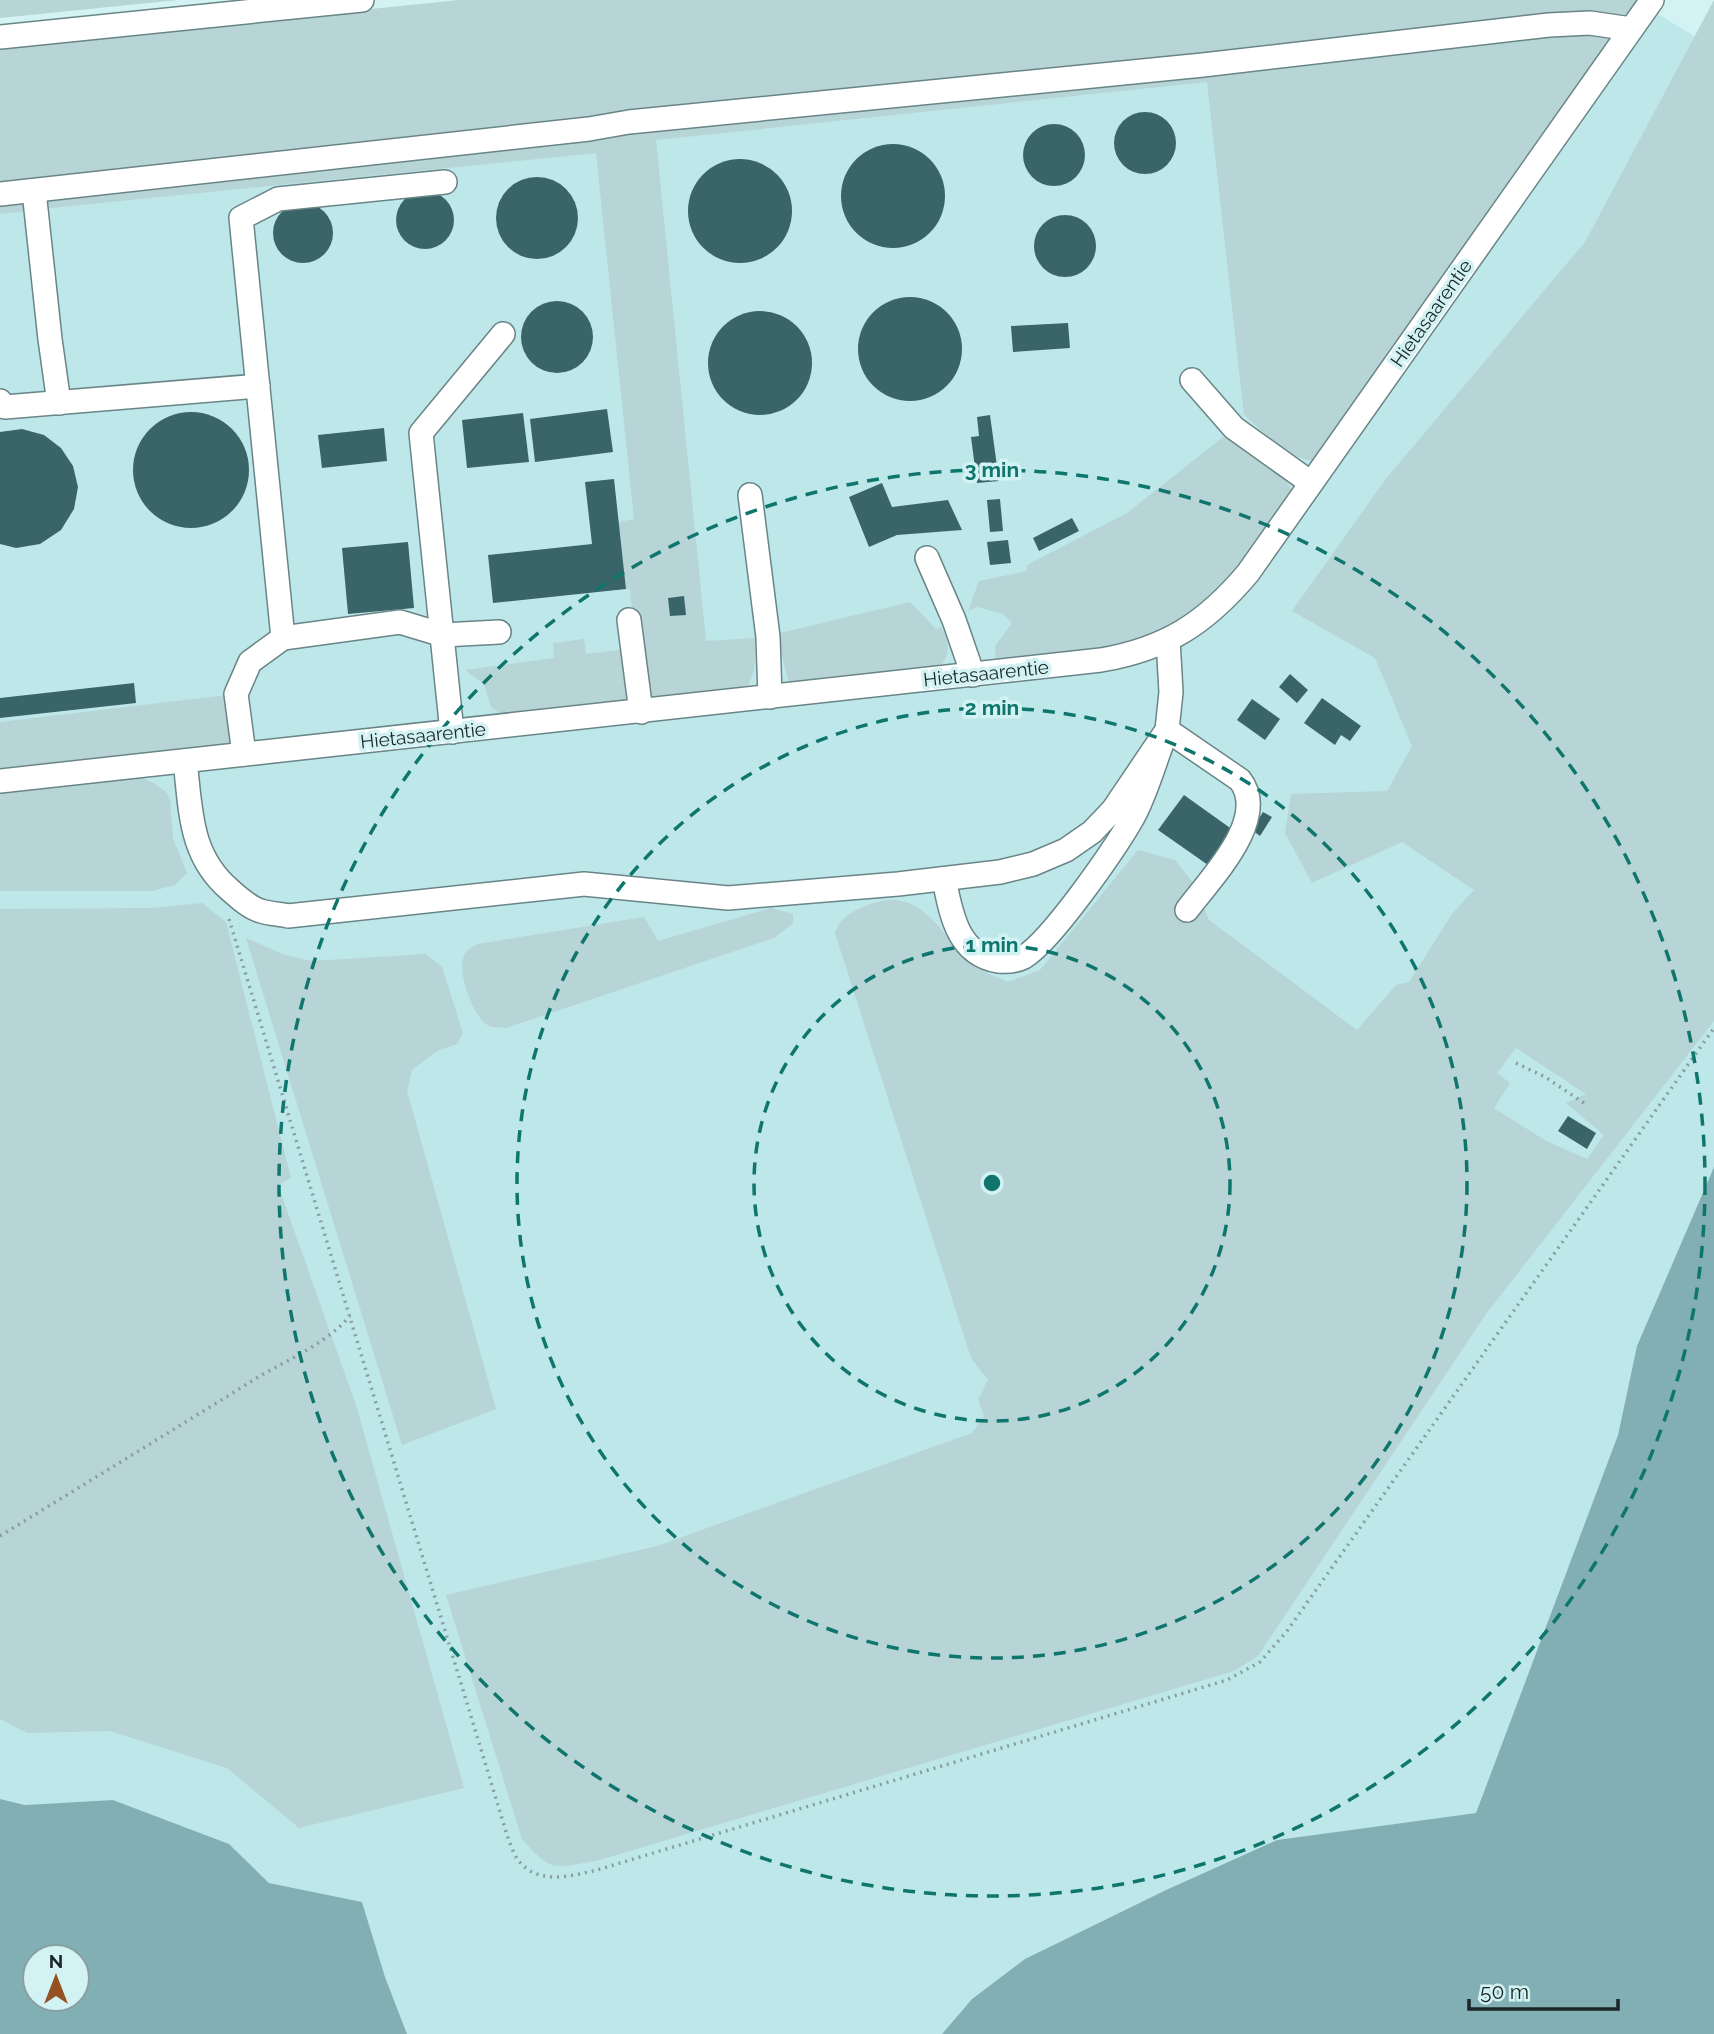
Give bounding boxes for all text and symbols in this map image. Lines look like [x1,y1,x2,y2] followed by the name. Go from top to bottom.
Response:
[1386,255,1476,371] street label: Hietasaarentie
[965,457,1019,482] text: 3 min
[922,655,1050,691] street label: Hietasaarentie
[965,695,1019,720] text: 2 min
[359,717,487,753] street label: Hietasaarentie
[965,932,1019,957] text: 1 min
[980,1171,1004,1195] centre of rings
[21,1943,91,2013] north arrow
[49,1950,63,1972] text: N
[1469,1968,1618,2012] scale bar
[1480,1979,1529,2004] text: 50 m

